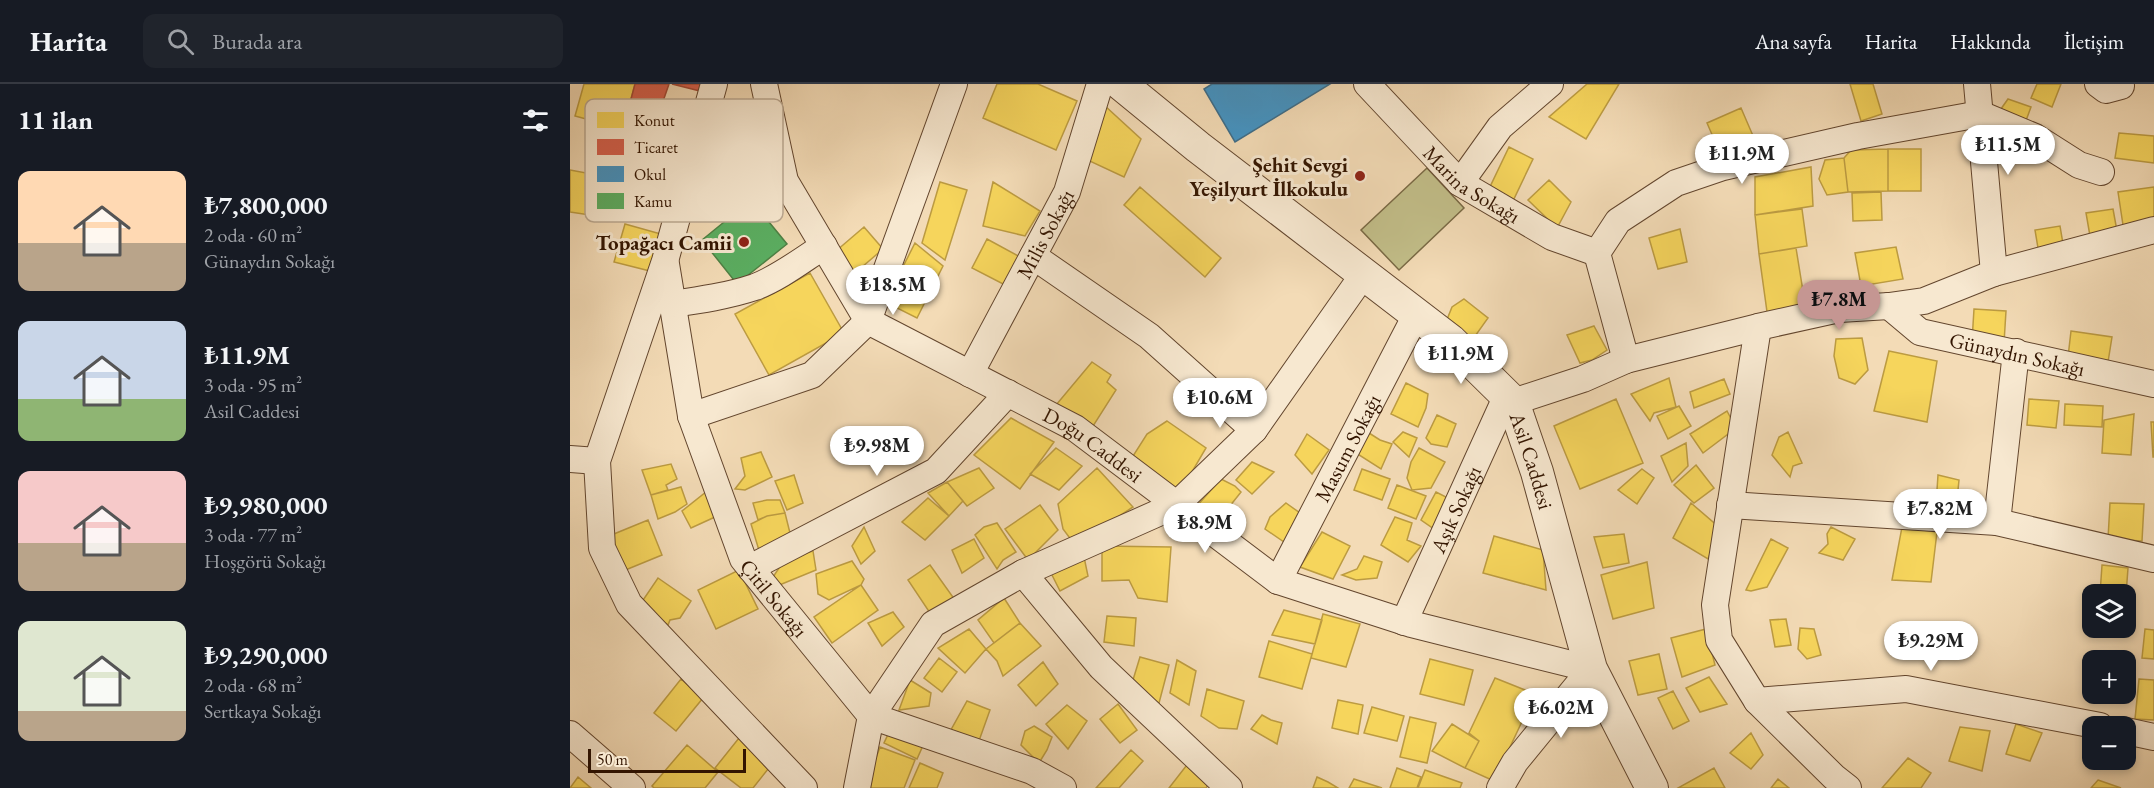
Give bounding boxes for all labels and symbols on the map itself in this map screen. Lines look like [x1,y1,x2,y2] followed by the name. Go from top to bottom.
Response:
[585,99,783,222] legend
[634,110,675,131] text: Konut
[1959,125,2057,176] pin: ₺11.5M
[1693,134,1791,185] pin: ₺11.9M
[634,137,678,158] text: Ticaret
[1418,139,1525,229] street label: Marina Sokağı
[1190,151,1348,202] place label: Şehit Sevgi Yeşilyurt İlkokulu
[634,164,666,185] text: Okul
[1353,169,1367,183] marker: Şehit Sevgi Yeşilyurt İlkokulu
[1010,184,1080,283] street label: Milis Sokağı
[634,191,673,212] text: Kamu
[596,229,732,256] place label: Topağacı Camii
[737,235,751,249] marker: Topağacı Camii
[844,265,942,316] pin: ₺18.5M
[1797,280,1881,331] pin: ₺7.8M
[1947,325,2087,382] street label: Günaydın Sokağı
[1412,334,1510,385] pin: ₺11.9M
[1171,378,1269,429] pin: ₺10.6M
[1308,389,1386,506] street label: Masum Sokağı
[1039,401,1148,488] street label: Doğu Caddesi
[1504,408,1560,512] street label: Asil Caddesi
[828,426,926,477] pin: ₺9.98M
[1423,461,1487,558] street label: Aşık Sokağı
[1891,489,1989,540] pin: ₺7.82M
[1163,503,1247,554] pin: ₺8.9M
[734,553,814,642] street label: Çitil Sokağı
[1882,621,1980,672] pin: ₺9.29M
[1512,688,1610,739] pin: ₺6.02M
[588,746,746,774] scale bar

